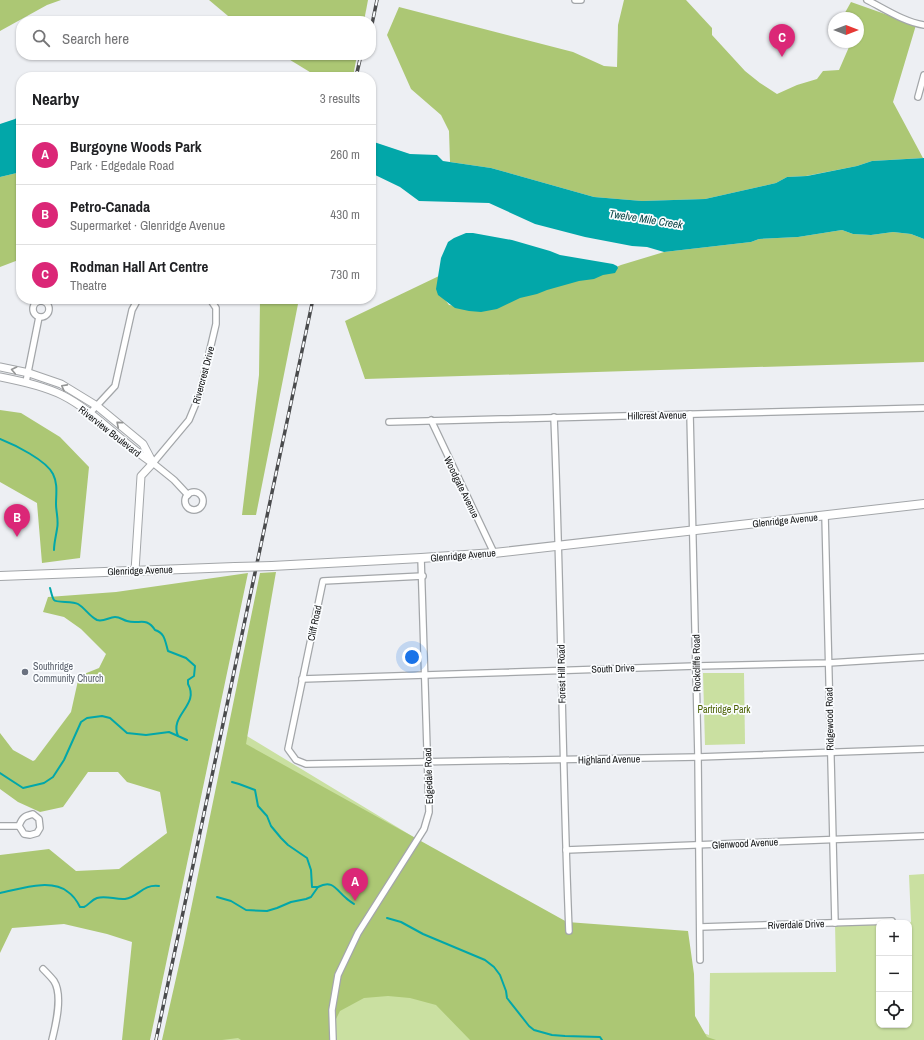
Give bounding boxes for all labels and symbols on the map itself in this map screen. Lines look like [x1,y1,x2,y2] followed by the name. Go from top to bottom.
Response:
[828,12,864,48] north arrow
[769,24,795,57] pin: C
[608,206,684,232] water label: Twelve Mile Creek
[190,344,218,405] street label: Rivercrest Drive
[11,367,18,375] one-way arrow
[61,384,68,392] one-way arrow
[76,403,144,460] street label: Riverview Boulevard
[627,408,687,423] street label: Hillcrest Avenue
[116,421,123,428] one-way arrow
[441,454,482,520] street label: Woodgate Avenue
[4,504,30,537] pin: B
[752,511,819,530] street label: Glenridge Avenue
[430,546,497,565] street label: Glenridge Avenue
[107,563,173,578] street label: Glenridge Avenue
[304,604,325,642] street label: Cliff Road
[689,634,704,692] street label: Rockcliffe Road
[554,644,569,704] street label: Forest Hill Road
[402,647,422,667] your location
[33,660,104,685] place label: Southridge Community Church
[591,661,635,676] street label: South Drive
[20,667,30,677] marker: Southridge Community Church
[822,687,837,751] street label: Ridgewood Road
[698,703,751,716] park label: Partridge Park
[421,748,436,804] street label: Edgedale Road
[578,752,641,767] street label: Highland Avenue
[712,835,779,852] street label: Glenwood Avenue
[342,868,368,901] pin: A
[767,917,825,932] street label: Riverdale Drive

